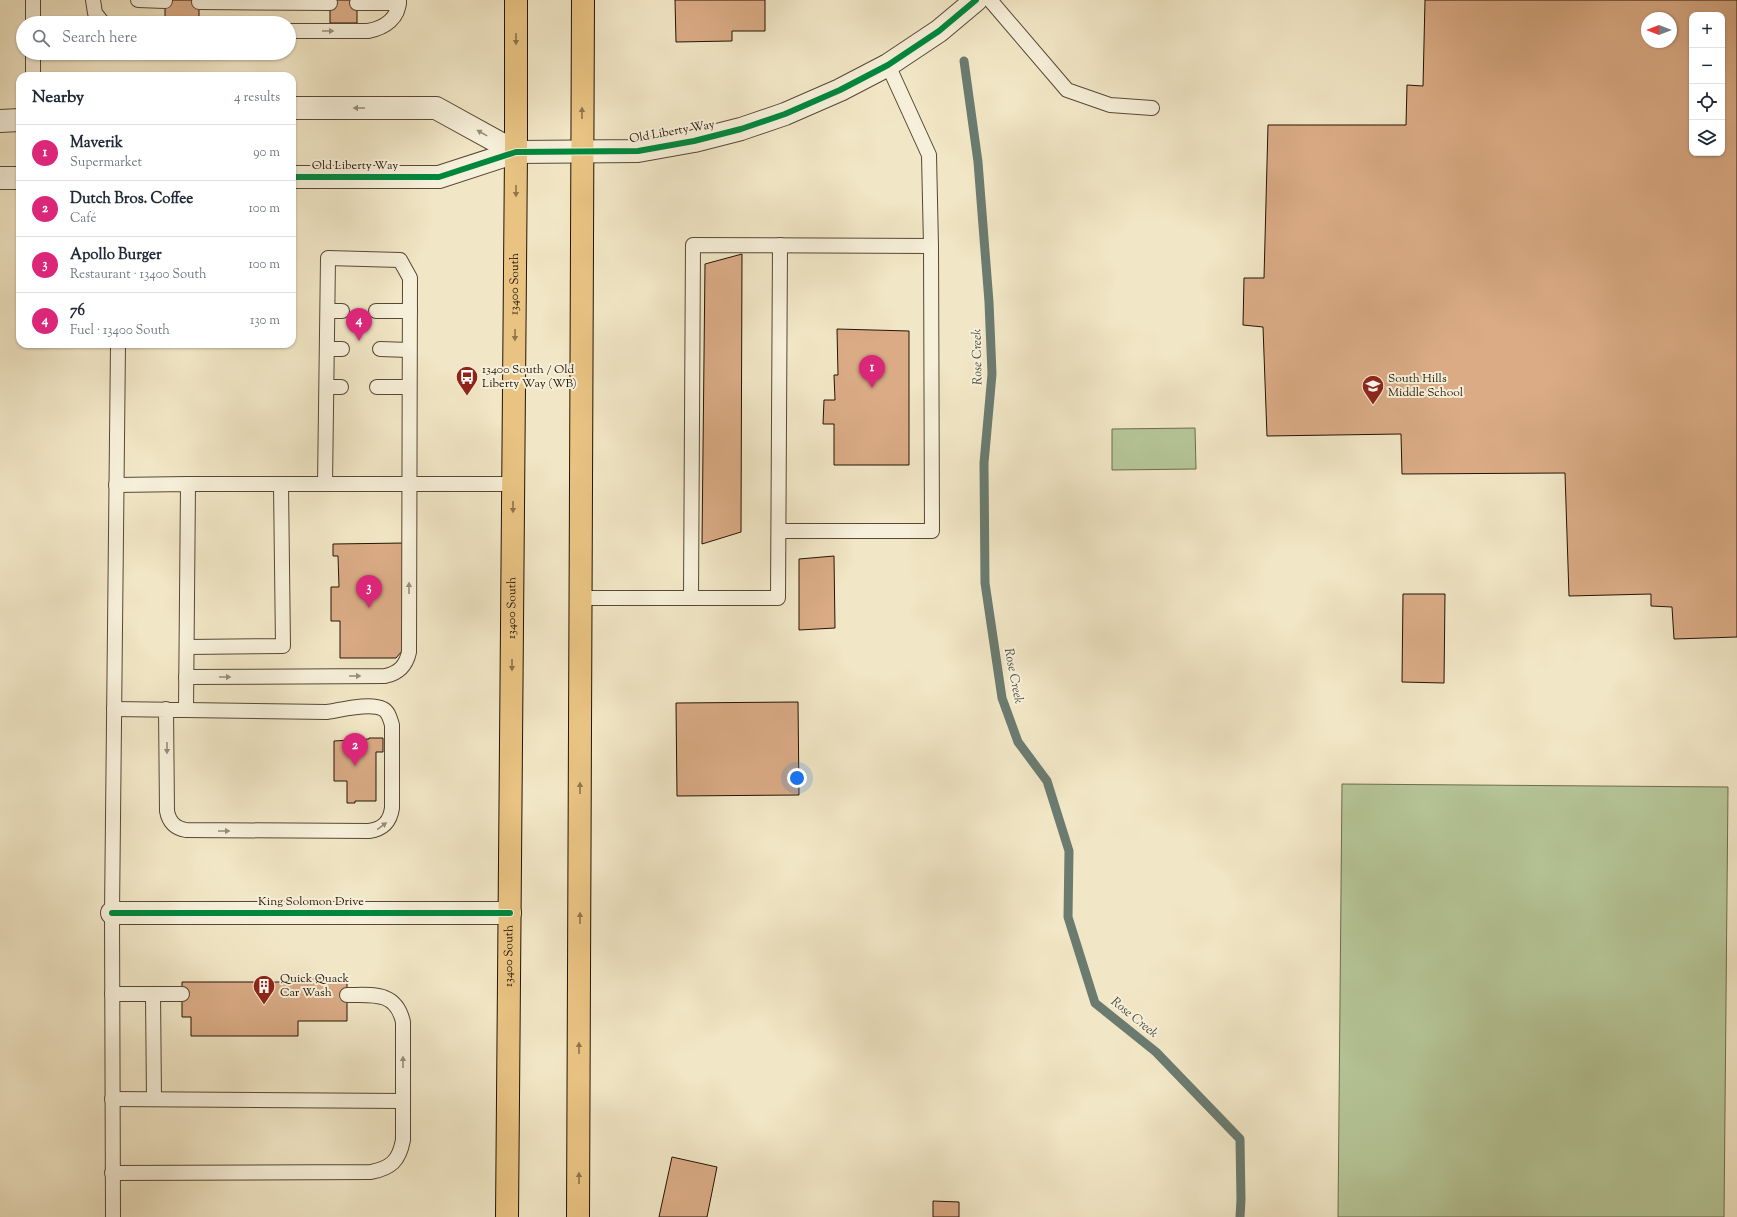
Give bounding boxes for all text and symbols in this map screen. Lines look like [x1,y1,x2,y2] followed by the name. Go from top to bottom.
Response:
[1641,12,1677,48] north arrow
[1689,12,1725,156] map controls
[1689,12,1725,48] button: +
[16,16,296,60] search box
[30,27,52,49] icon: search
[62,28,137,49] text: Search here
[322,28,335,34] one-way arrow
[513,33,519,46] one-way arrow
[1689,48,1725,84] button: −
[1689,84,1725,120] button: locate
[32,86,84,110] text: Nearby
[234,89,280,107] text: 4 results
[352,105,365,111] one-way arrow
[579,106,585,119] one-way arrow
[628,116,716,148] street label: Old Liberty Way
[1689,120,1725,156] button: layers
[476,130,488,137] one-way arrow
[70,133,123,154] text: Maverik
[43,144,47,162] text: 1
[253,144,280,162] text: 90 m
[70,154,142,172] text: Supermarket
[312,157,398,175] street label: Old Liberty Way
[513,185,519,198] one-way arrow
[70,189,193,210] text: Dutch Bros. Coffee
[42,200,48,218] text: 2
[248,200,280,218] text: 100 m
[70,210,97,228] text: Café
[70,245,162,266] text: Apollo Burger
[506,253,524,315] street label: 13400 South
[42,256,48,274] text: 3
[248,256,280,274] text: 100 m
[70,266,207,284] text: Restaurant · 13400 South
[70,301,85,322] text: 76
[346,308,372,341] pin: 4
[42,312,48,330] text: 4
[250,312,280,330] text: 130 m
[70,322,170,340] text: Fuel · 13400 South
[512,329,518,342] one-way arrow
[969,329,987,385] water label: Rose Creek
[859,355,885,388] pin: 1
[482,361,577,393] place label: 13400 South / Old Liberty Way (WB)
[454,364,480,397] bus stop icon: 13400 South / Old Liberty Way (WB)
[1388,370,1464,402] place label: South Hills Middle School
[1360,373,1386,406] school or university icon: South Hills Middle School
[510,501,516,514] one-way arrow
[356,575,382,608] pin: 3
[503,577,521,639] street label: 13400 South
[406,581,412,594] one-way arrow
[999,647,1027,705] water label: Rose Creek
[509,659,515,672] one-way arrow
[349,673,362,679] one-way arrow
[219,674,232,680] one-way arrow
[342,733,368,766] pin: 2
[164,742,170,755] one-way arrow
[787,768,807,788] your location
[577,781,583,794] one-way arrow
[376,822,387,830] one-way arrow
[218,828,231,834] one-way arrow
[258,893,364,911] street label: King Solomon Drive
[577,911,583,924] one-way arrow
[500,925,518,987] street label: 13400 South
[280,970,349,1002] place label: Quick Quack Car Wash
[251,973,277,1006] building icon: Quick Quack Car Wash
[1107,993,1162,1043] water label: Rose Creek
[576,1041,582,1054] one-way arrow
[400,1055,406,1068] one-way arrow
[576,1171,582,1184] one-way arrow

